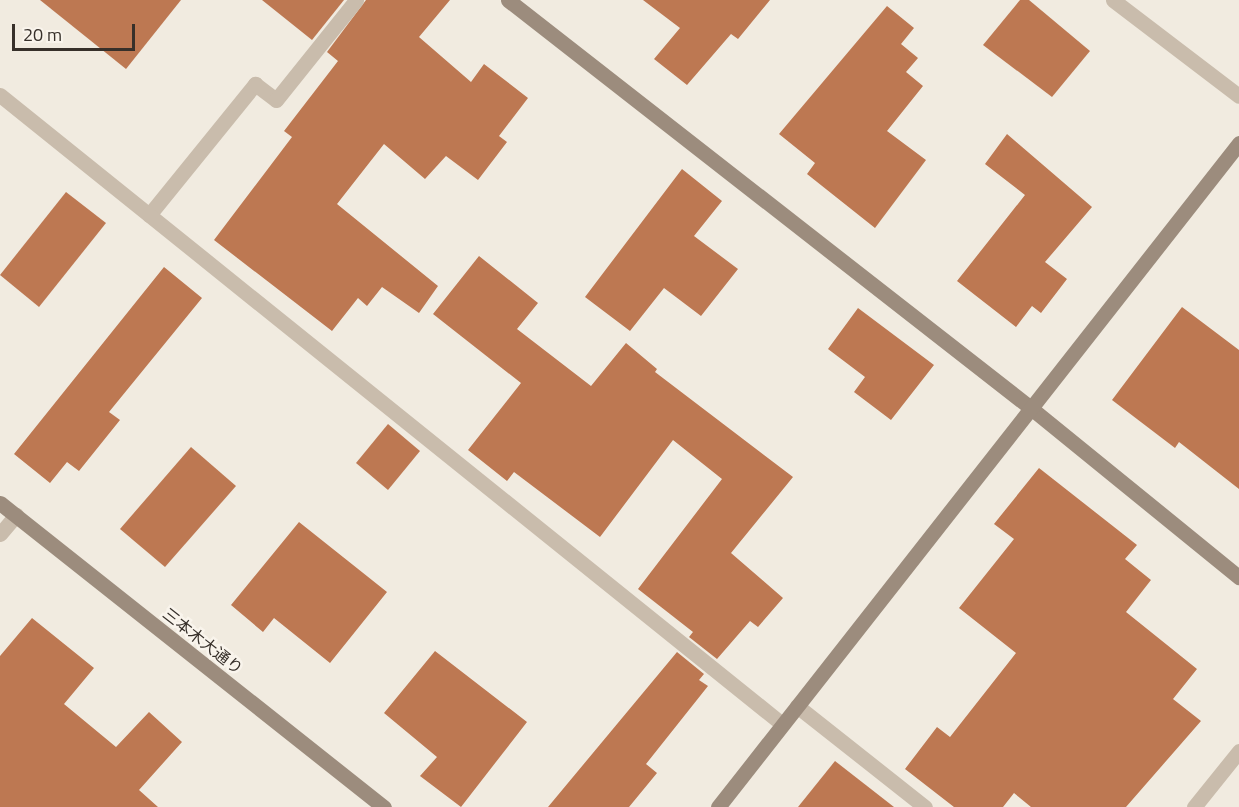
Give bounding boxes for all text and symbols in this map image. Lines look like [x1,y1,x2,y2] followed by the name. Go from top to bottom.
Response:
[15,12,138,50] scale bar
[23,21,62,48] text: 20 m
[159,604,247,678] street label: 三本木大通り

